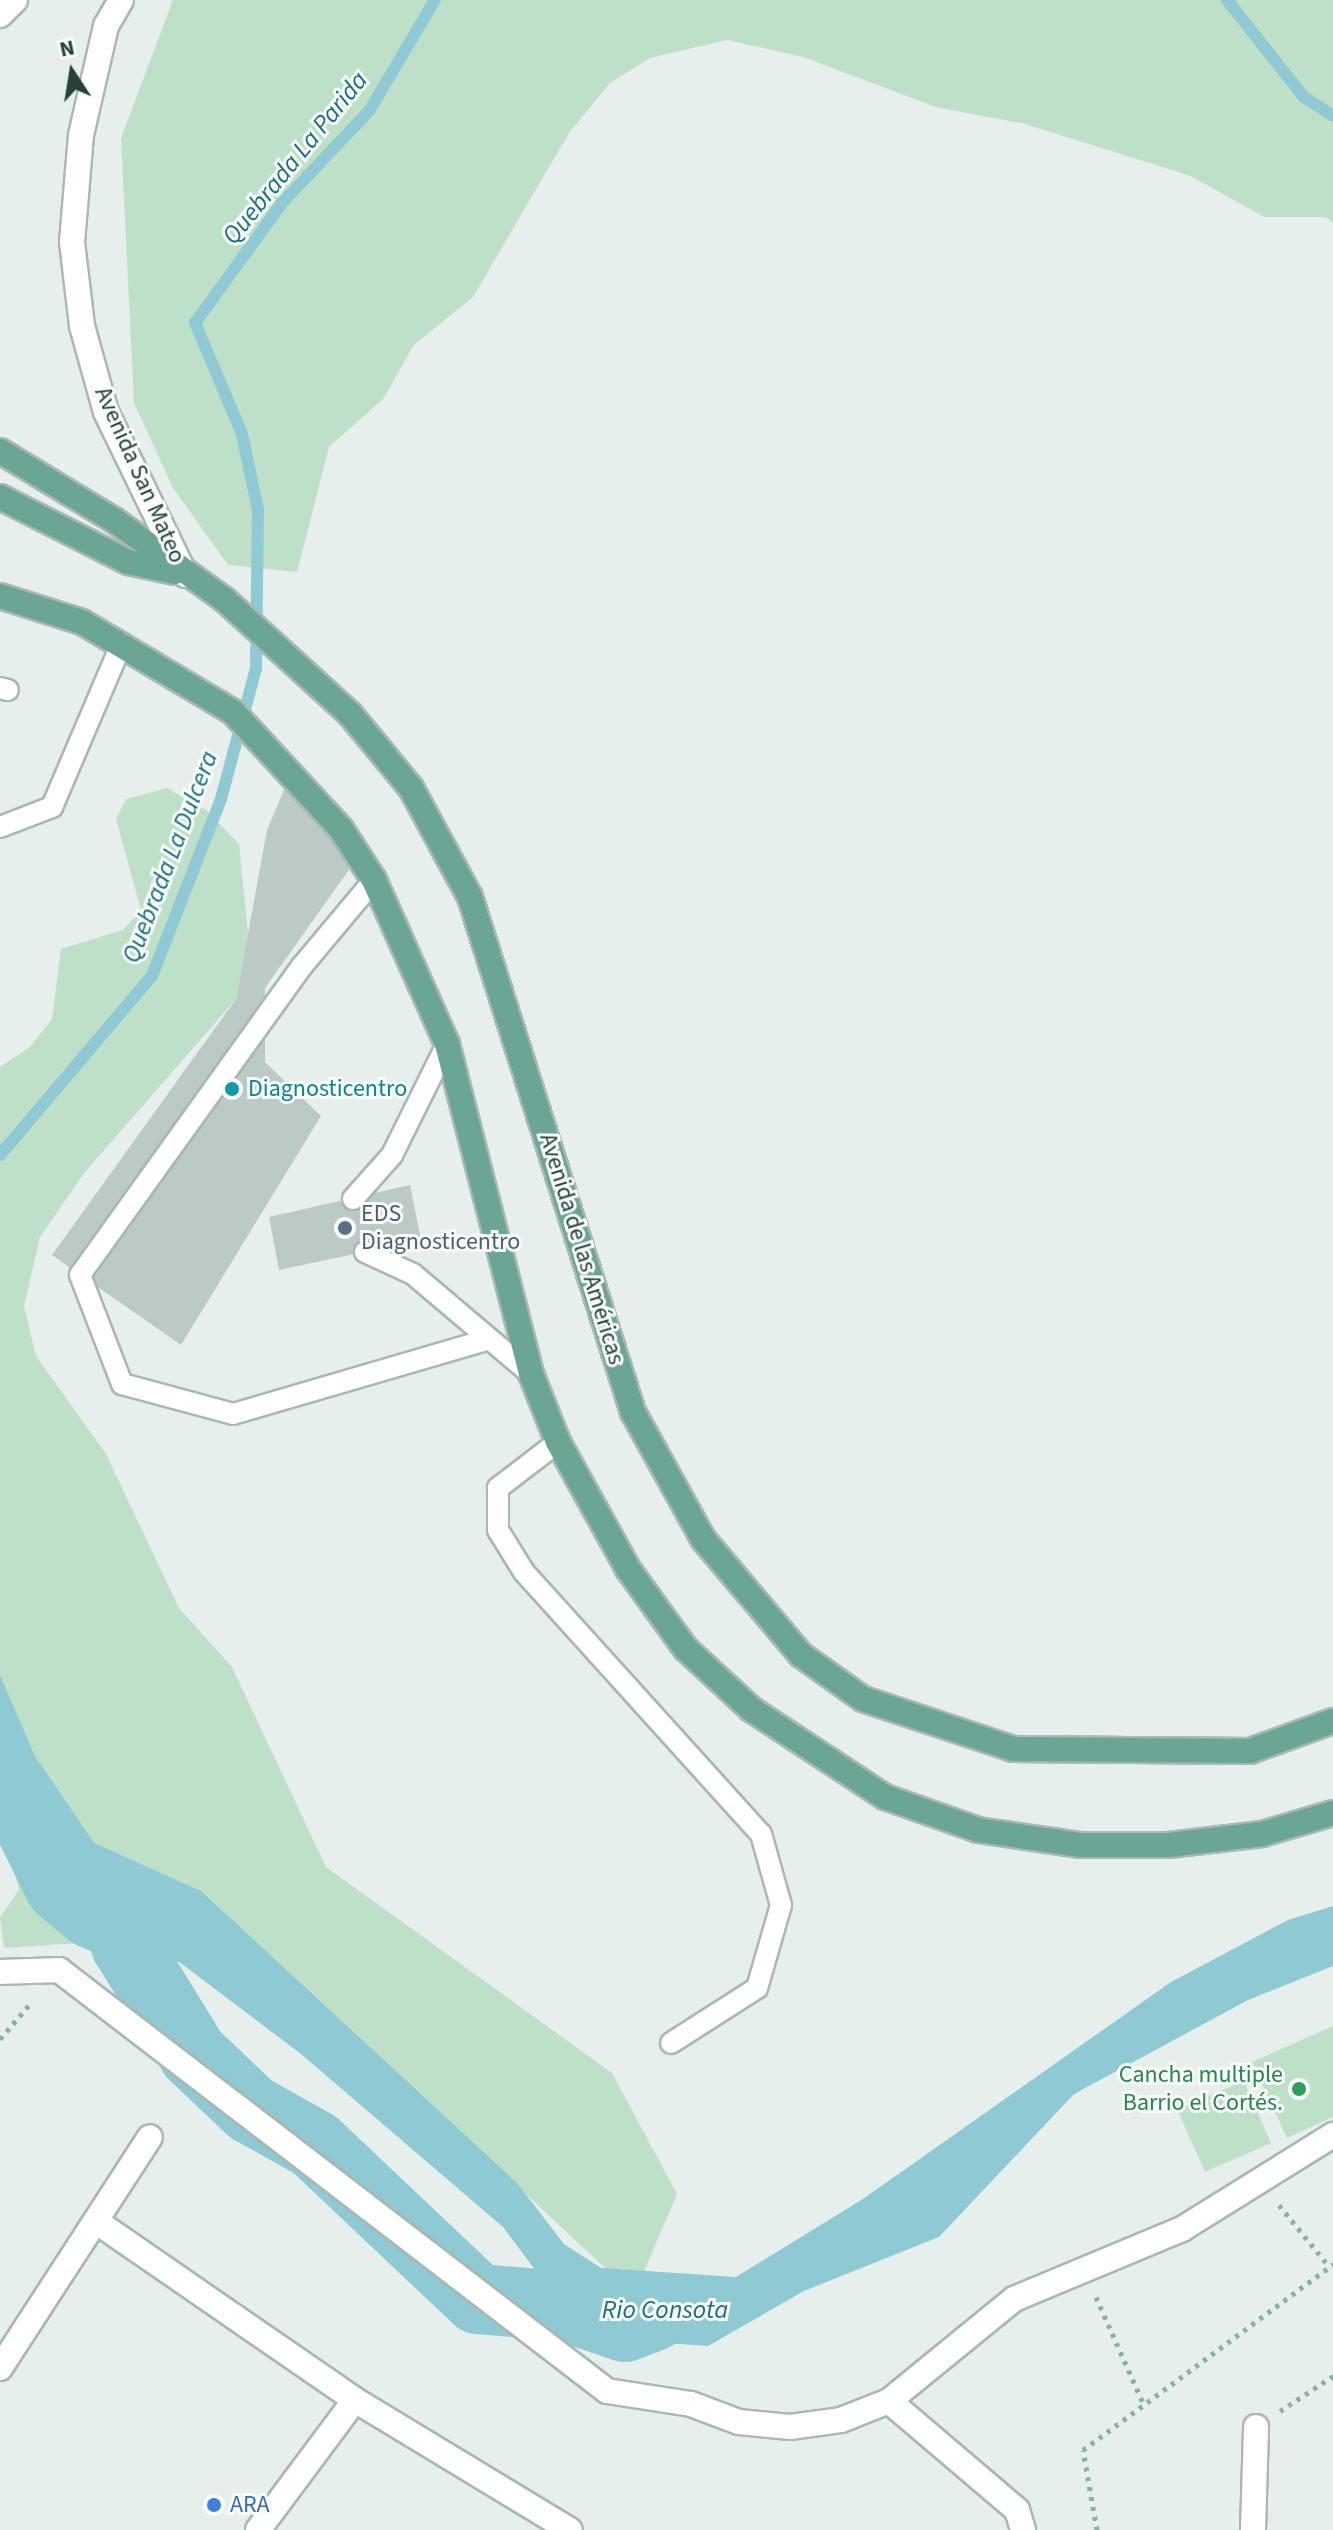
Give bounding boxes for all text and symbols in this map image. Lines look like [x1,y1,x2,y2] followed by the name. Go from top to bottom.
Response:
[57,31,77,66] text: N
[32,32,112,112] north arrow
[216,65,374,251] water label: Quebrada La Parida
[88,382,192,568] street label: Avenida San Mateo
[115,747,225,967] water label: Quebrada La Dulcera
[248,1075,407,1103] place label: Diagnosticentro
[223,1080,241,1098] marker: Diagnosticentro
[533,1130,631,1368] street label: Avenida de las Américas
[361,1200,520,1256] place label: EDS Diagnosticentro
[336,1219,354,1237] marker: EDS Diagnosticentro
[1119,2061,1283,2117] place label: Cancha multiple Barrio el Cortés.
[1290,2080,1308,2098] marker: Cancha multiple Barrio el Cortés.
[602,2294,728,2326] water label: Rio Consota
[230,2491,270,2519] place label: ARA
[205,2496,223,2514] marker: ARA

